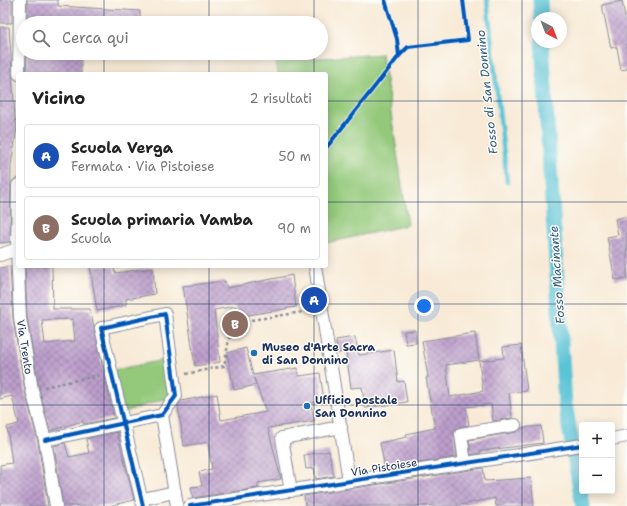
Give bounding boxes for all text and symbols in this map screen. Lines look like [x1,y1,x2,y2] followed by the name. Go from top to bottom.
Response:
[531,12,567,48] north arrow
[16,16,328,60] search box
[30,27,52,49] icon: search
[62,28,129,48] text: Cerca qui
[473,29,501,155] water label: Fosso di San Donnino
[32,87,85,109] text: Vicino
[249,90,312,107] text: 2 risultati
[71,138,173,158] text: Scuola Verga
[41,148,51,165] text: A
[278,148,311,165] text: 50 m
[71,158,215,175] text: Fermata · Via Pistoiese
[71,210,253,230] text: Scuola primaria Vamba
[42,220,50,237] text: B
[277,220,311,237] text: 90 m
[546,225,568,325] water label: Fosso Macinante
[71,230,111,247] text: Scuola
[301,285,327,315] pin: A
[414,296,434,316] your location
[222,309,248,339] pin: B
[13,319,36,376] street label: Via Trento
[262,340,376,368] place label: Museo d'Arte Sacra di San Donnino
[249,348,259,358] marker: Museo d'Arte Sacra di San Donnino
[315,393,398,421] place label: Ufficio postale San Donnino
[302,401,312,411] marker: Ufficio postale San Donnino
[579,422,615,494] map controls
[579,422,615,458] button: +
[350,455,418,480] street label: Via Pistoiese
[579,458,615,494] button: −

